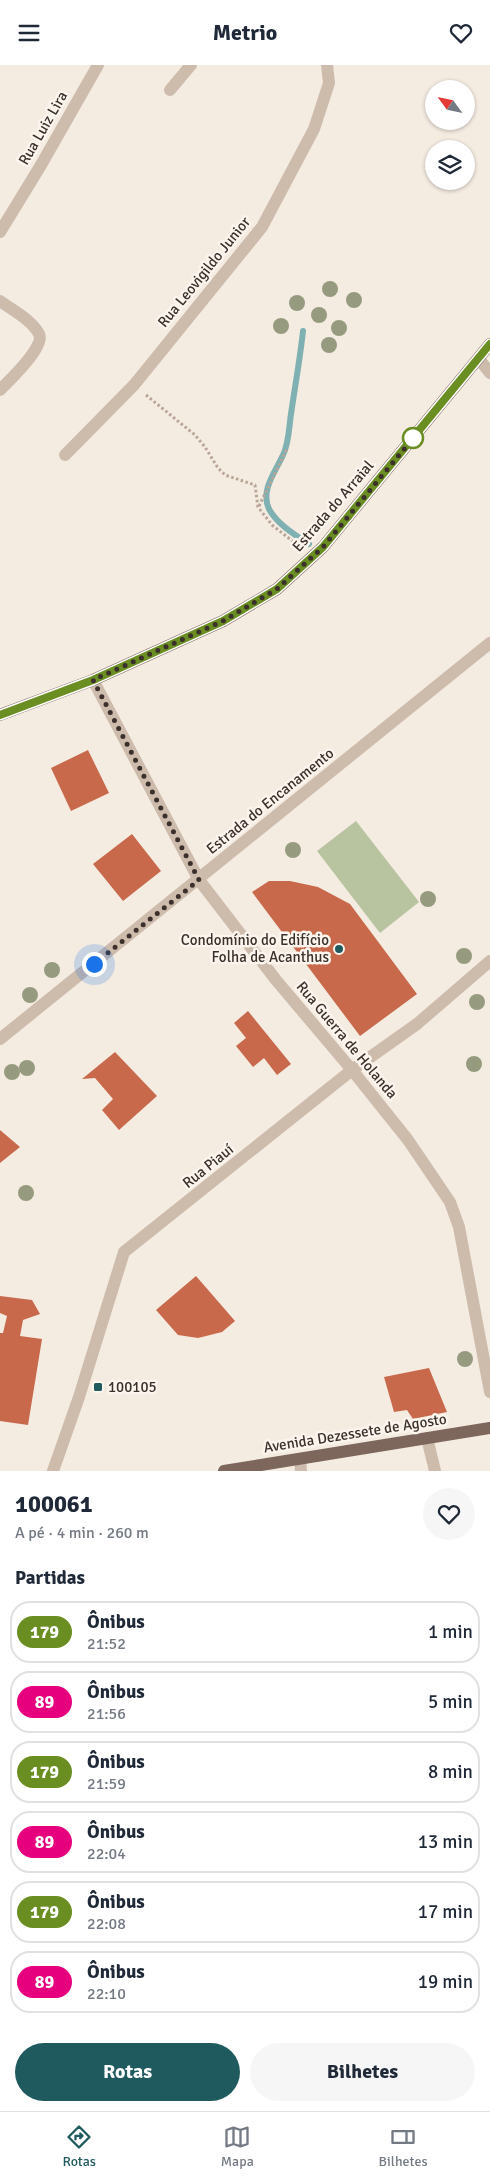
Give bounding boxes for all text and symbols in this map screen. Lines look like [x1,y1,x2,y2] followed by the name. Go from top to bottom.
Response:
[15,19,43,47] icon: menu
[213,19,277,46] text: Metrio
[447,19,475,47] icon: heart
[425,80,475,130] north arrow
[425,80,475,190] map controls
[15,88,71,168] street label: Rua Luiz Lira
[425,140,475,190] button: layers
[154,213,254,331] street label: Rua Leovigildo Junior
[402,427,424,449] unlabelled marker
[288,457,378,555] street label: Estrada do Arraial
[203,744,338,858] street label: Estrada do Encanamento
[181,931,329,966] place label: Condomínio do Edifício Folha de Acanthus
[333,943,345,955] marker: Condomínio do Edifício Folha de Acanthus
[82,952,107,977] your location
[293,978,401,1102] street label: Rua Guerra de Holanda
[179,1140,237,1192] street label: Rua Piauí
[108,1378,157,1396] place label: 100105
[92,1381,104,1393] marker: 100105
[262,1410,448,1456] street label: Avenida Dezessete de Agosto
[423,1488,475,1540] button: heart
[15,1489,93,1519] text: 100061
[15,1523,149,1543] text: A pé · 4 min · 260 m
[15,1566,85,1590] text: Partidas
[87,1610,145,1634] text: Ônibus
[428,1620,473,1644] text: 1 min
[30,1621,59,1643] text: 179
[87,1634,126,1654] text: 21:52
[87,1680,145,1704] text: Ônibus
[428,1690,473,1714] text: 5 min
[35,1691,54,1713] text: 89
[87,1704,126,1724] text: 21:56
[87,1750,145,1774] text: Ônibus
[428,1760,473,1784] text: 8 min
[30,1761,59,1783] text: 179
[87,1774,126,1794] text: 21:59
[87,1820,145,1844] text: Ônibus
[418,1830,473,1854] text: 13 min
[35,1831,54,1853] text: 89
[87,1844,126,1864] text: 22:04
[87,1890,145,1914] text: Ônibus
[418,1900,473,1924] text: 17 min
[30,1901,59,1923] text: 179
[87,1914,126,1934] text: 22:08
[87,1960,145,1984] text: Ônibus
[418,1970,473,1994] text: 19 min
[35,1971,54,1993] text: 89
[87,1984,126,2004] text: 22:10
[15,2043,240,2101] button: Rotas
[250,2043,475,2101] button: Bilhetes
[62,2123,96,2170] tab: Rotas
[221,2123,254,2170] tab: Mapa
[379,2123,428,2170] tab: Bilhetes

